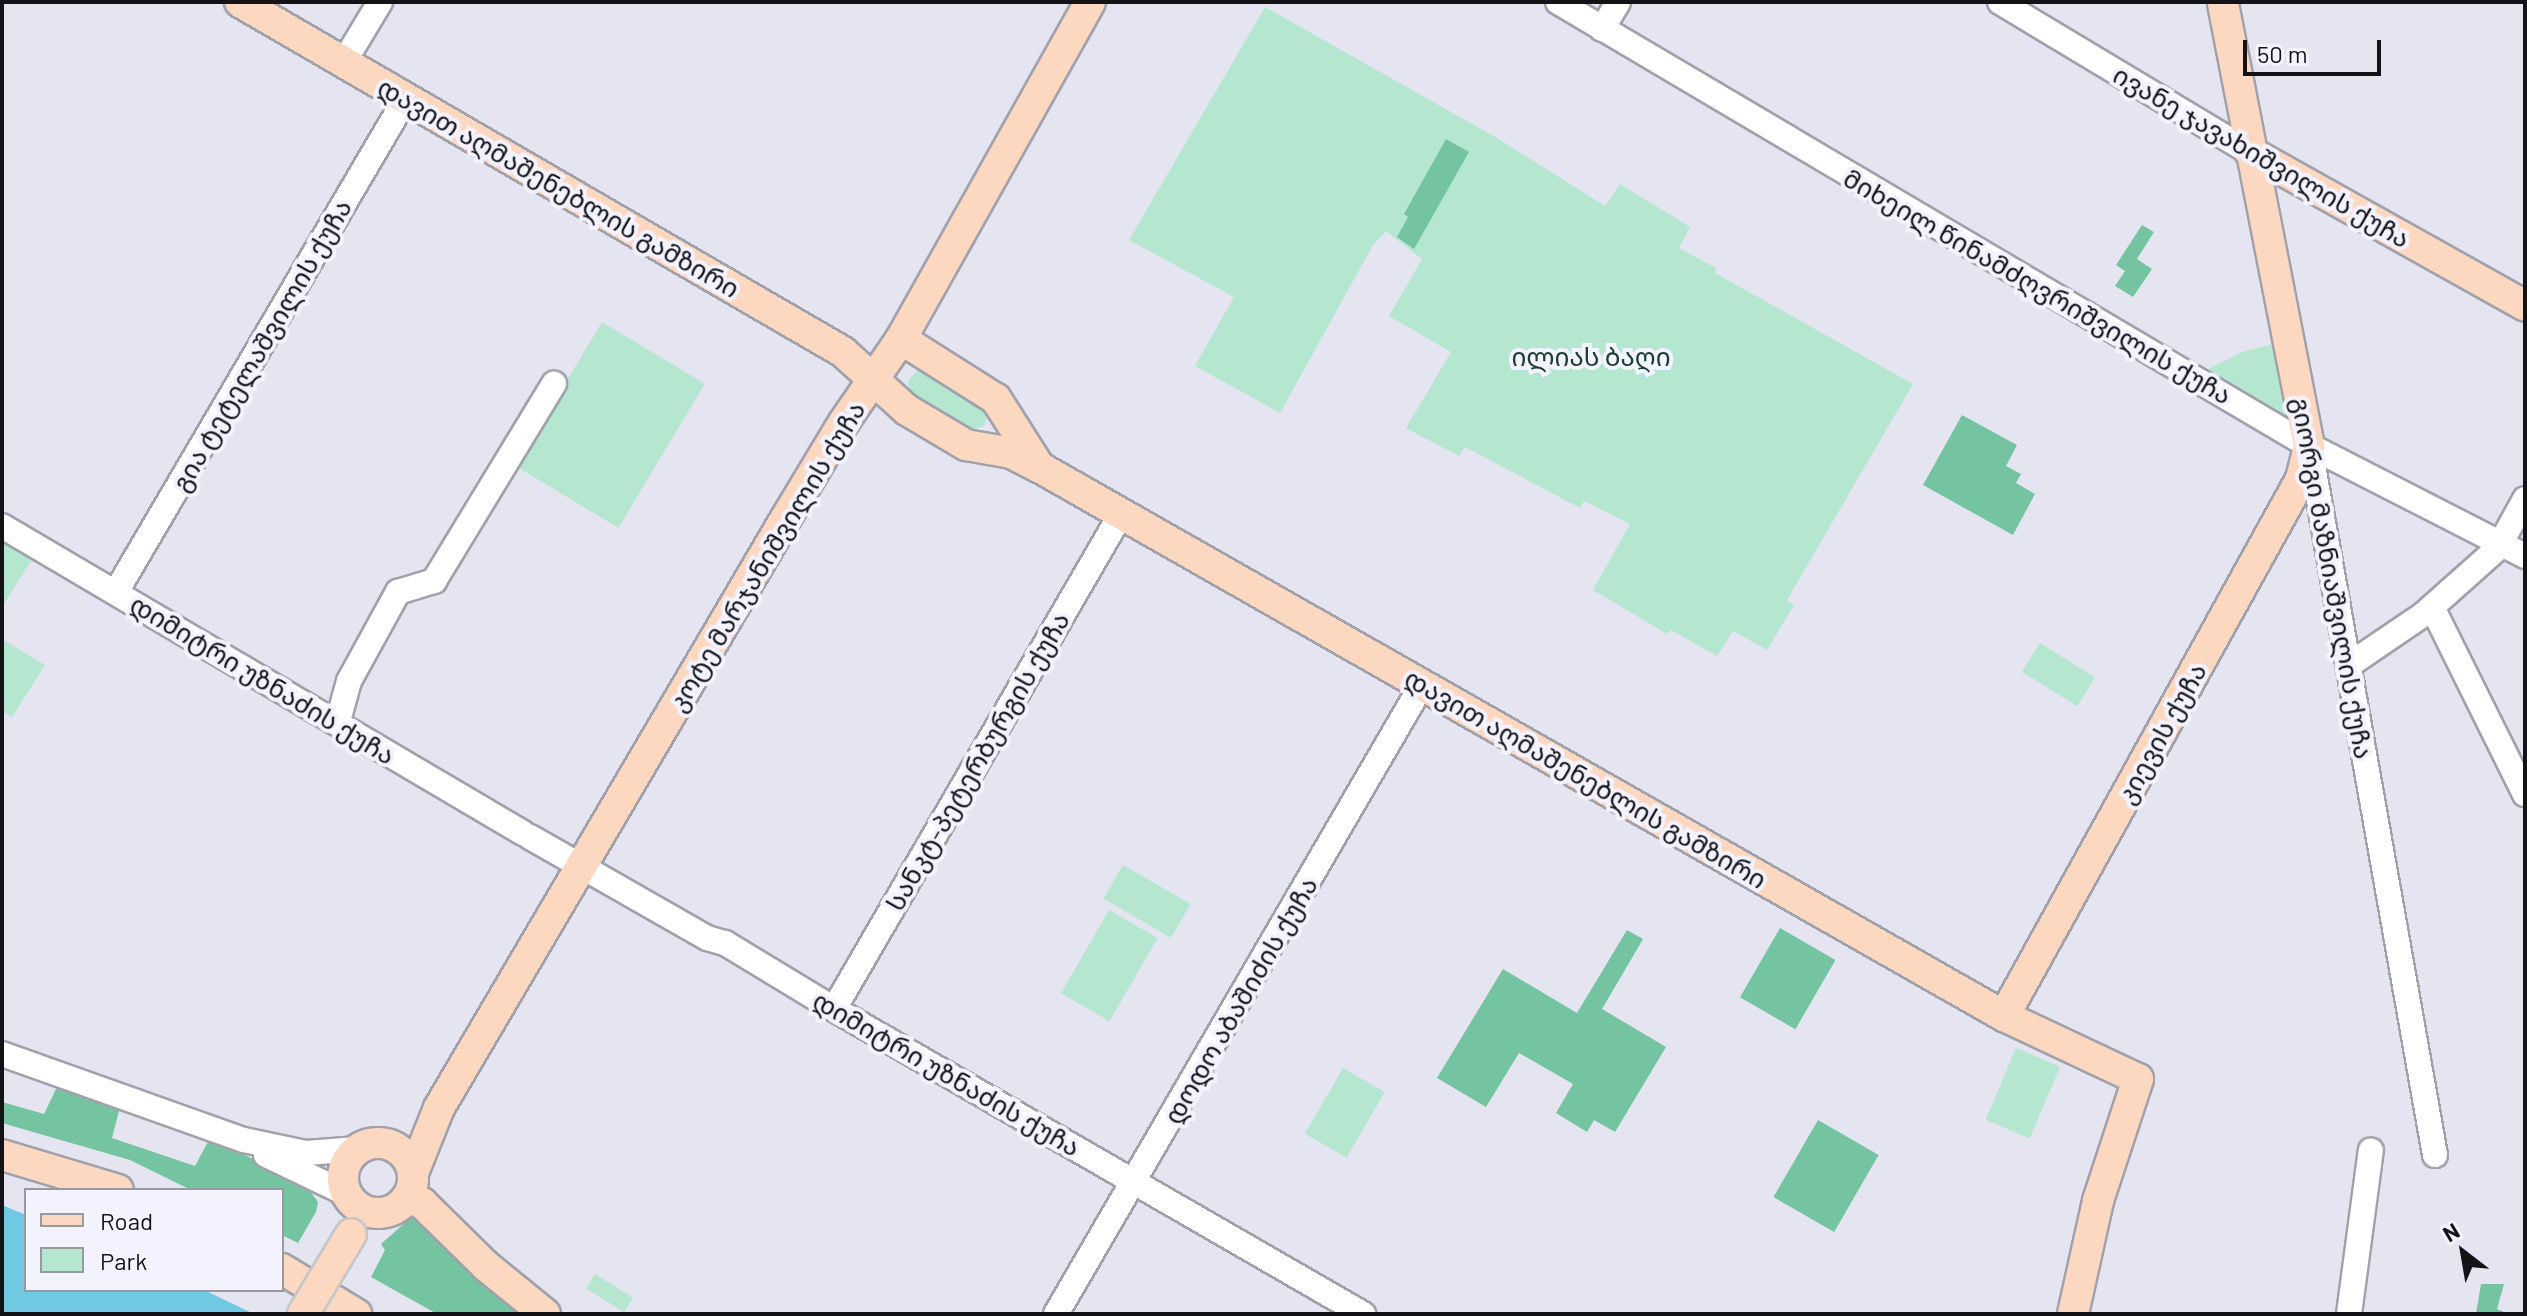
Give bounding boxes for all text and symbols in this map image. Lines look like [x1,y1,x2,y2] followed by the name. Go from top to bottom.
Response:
[2247,24,2385,74] scale bar
[2257,39,2308,68] text: 50 m
[2108,58,2416,254] street label: ივანე ჯავახიშვილის ქუჩა
[373,70,745,304] street label: დავით აღმაშენებლის გამზირი
[1838,162,2238,410] street label: მიხეილ წინამძღვრიშვილის ქუჩა
[164,193,358,497] street label: გია ტეტელაშვილის ქუჩა
[1511,340,1671,372] park label: ილიას ბაღი
[661,395,871,717] street label: კოტე მარჯანიშვილის ქუჩა
[2286,395,2380,761] street label: გიორგი მაზნიაშვილის ქუჩა
[125,588,401,770] street label: დიმიტრი უზნაძის ქუჩა
[879,606,1075,916] street label: სანკტ-პეტერბურგის ქუჩა
[2110,657,2212,809] street label: კიევის ქუჩა
[1400,661,1772,895] street label: დავით აღმაშენებლის გამზირი
[1156,871,1324,1129] street label: დოდო აბაშიძის ქუჩა
[808,984,1086,1162] street label: დიმიტრი უზნაძის ქუჩა
[24,1188,284,1292] legend
[100,1206,153,1235] text: Road
[2423,1212,2503,1292] north arrow
[2438,1217,2464,1246] text: N
[100,1246,147,1275] text: Park

